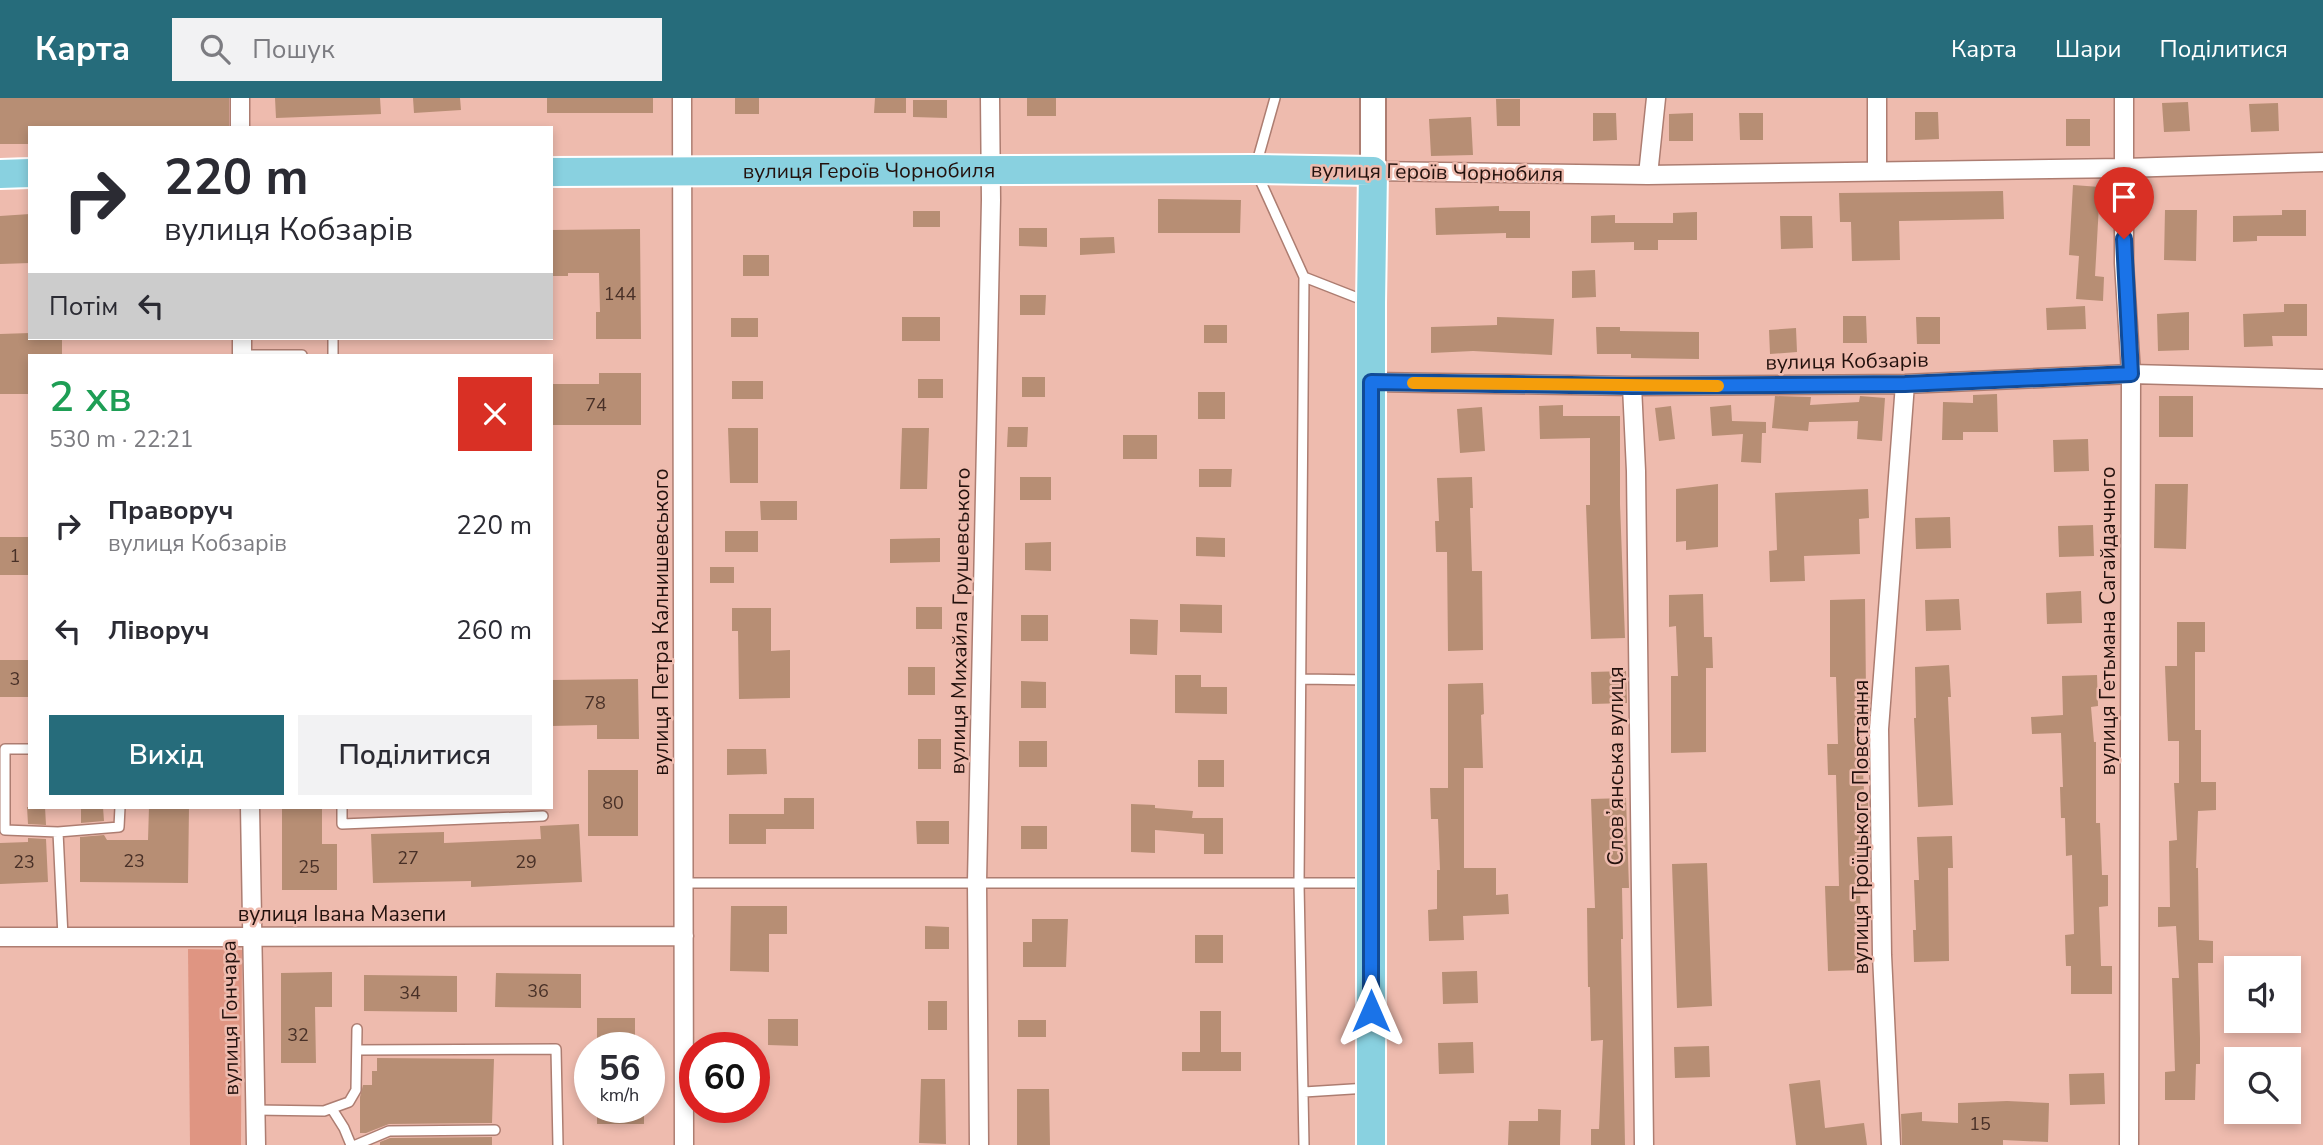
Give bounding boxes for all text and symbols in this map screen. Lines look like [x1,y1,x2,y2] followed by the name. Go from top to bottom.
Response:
[172,18,662,81] search box
[35,27,130,72] text: Карта
[196,30,234,68] icon: search
[252,32,335,67] text: Пошук
[1951,33,2017,65] text: Карта
[2055,33,2122,65] text: Шари
[2160,33,2288,65] text: Поділитися
[164,144,308,211] text: 220 m
[49,154,140,245] icon: right
[743,156,995,185] street label: вулиця Героїв Чорнобиля
[1311,156,1563,188] street label: вулиця Героїв Чорнобиля
[2094,167,2154,239] pin
[2105,178,2143,216] icon: arrive
[164,208,413,251] text: вулиця Кобзарів
[604,282,636,306] house number: 144
[132,287,170,325] icon: left
[49,289,118,324] text: Потім
[1765,346,1929,376] street label: вулиця Кобзарів
[49,369,132,426] text: 2 хв
[458,377,532,451] button: close
[585,393,607,417] house number: 74
[49,424,194,455] text: 530 m · 22:21
[2094,466,2122,776] street label: вулиця Гетьмана Сагайдачного
[943,467,977,775] street label: вулиця Михайла Грушевського
[647,468,675,776] street label: вулиця Петра Калнишевського
[108,493,233,528] text: Праворуч
[49,507,87,545] icon: right
[456,508,532,543] text: 220 m
[108,528,287,559] text: вулиця Кобзарів
[10,544,20,568] house number: 1
[49,612,87,650] icon: left
[108,613,209,648] text: Ліворуч
[456,613,532,648] text: 260 m
[1602,666,1630,866] street label: Словʼянська вулиця
[10,667,20,691] house number: 3
[1847,680,1875,974] street label: вулиця Троїцького Повстання
[584,691,606,715] house number: 78
[49,715,284,795] button: Вихід
[298,715,532,795] button: Поділитися
[602,791,624,815] house number: 80
[397,846,419,870] house number: 27
[123,849,145,873] house number: 23
[13,850,35,874] house number: 23
[515,850,537,874] house number: 29
[298,855,320,879] house number: 25
[238,900,446,928] street label: вулиця Івана Мазепи
[215,940,245,1096] street label: вулиця Гончара
[2224,956,2301,1124] map controls
[2224,956,2301,1033] button: sound
[1334,974,1408,1048] position arrow
[527,979,549,1003] house number: 36
[399,981,421,1005] house number: 34
[287,1023,309,1047] house number: 32
[679,1032,770,1123] speed limit sign: 60
[598,1045,641,1092] text: 56
[2224,1047,2301,1124] button: search
[600,1083,639,1107] text: km/h
[1969,1112,1991,1136] house number: 15

